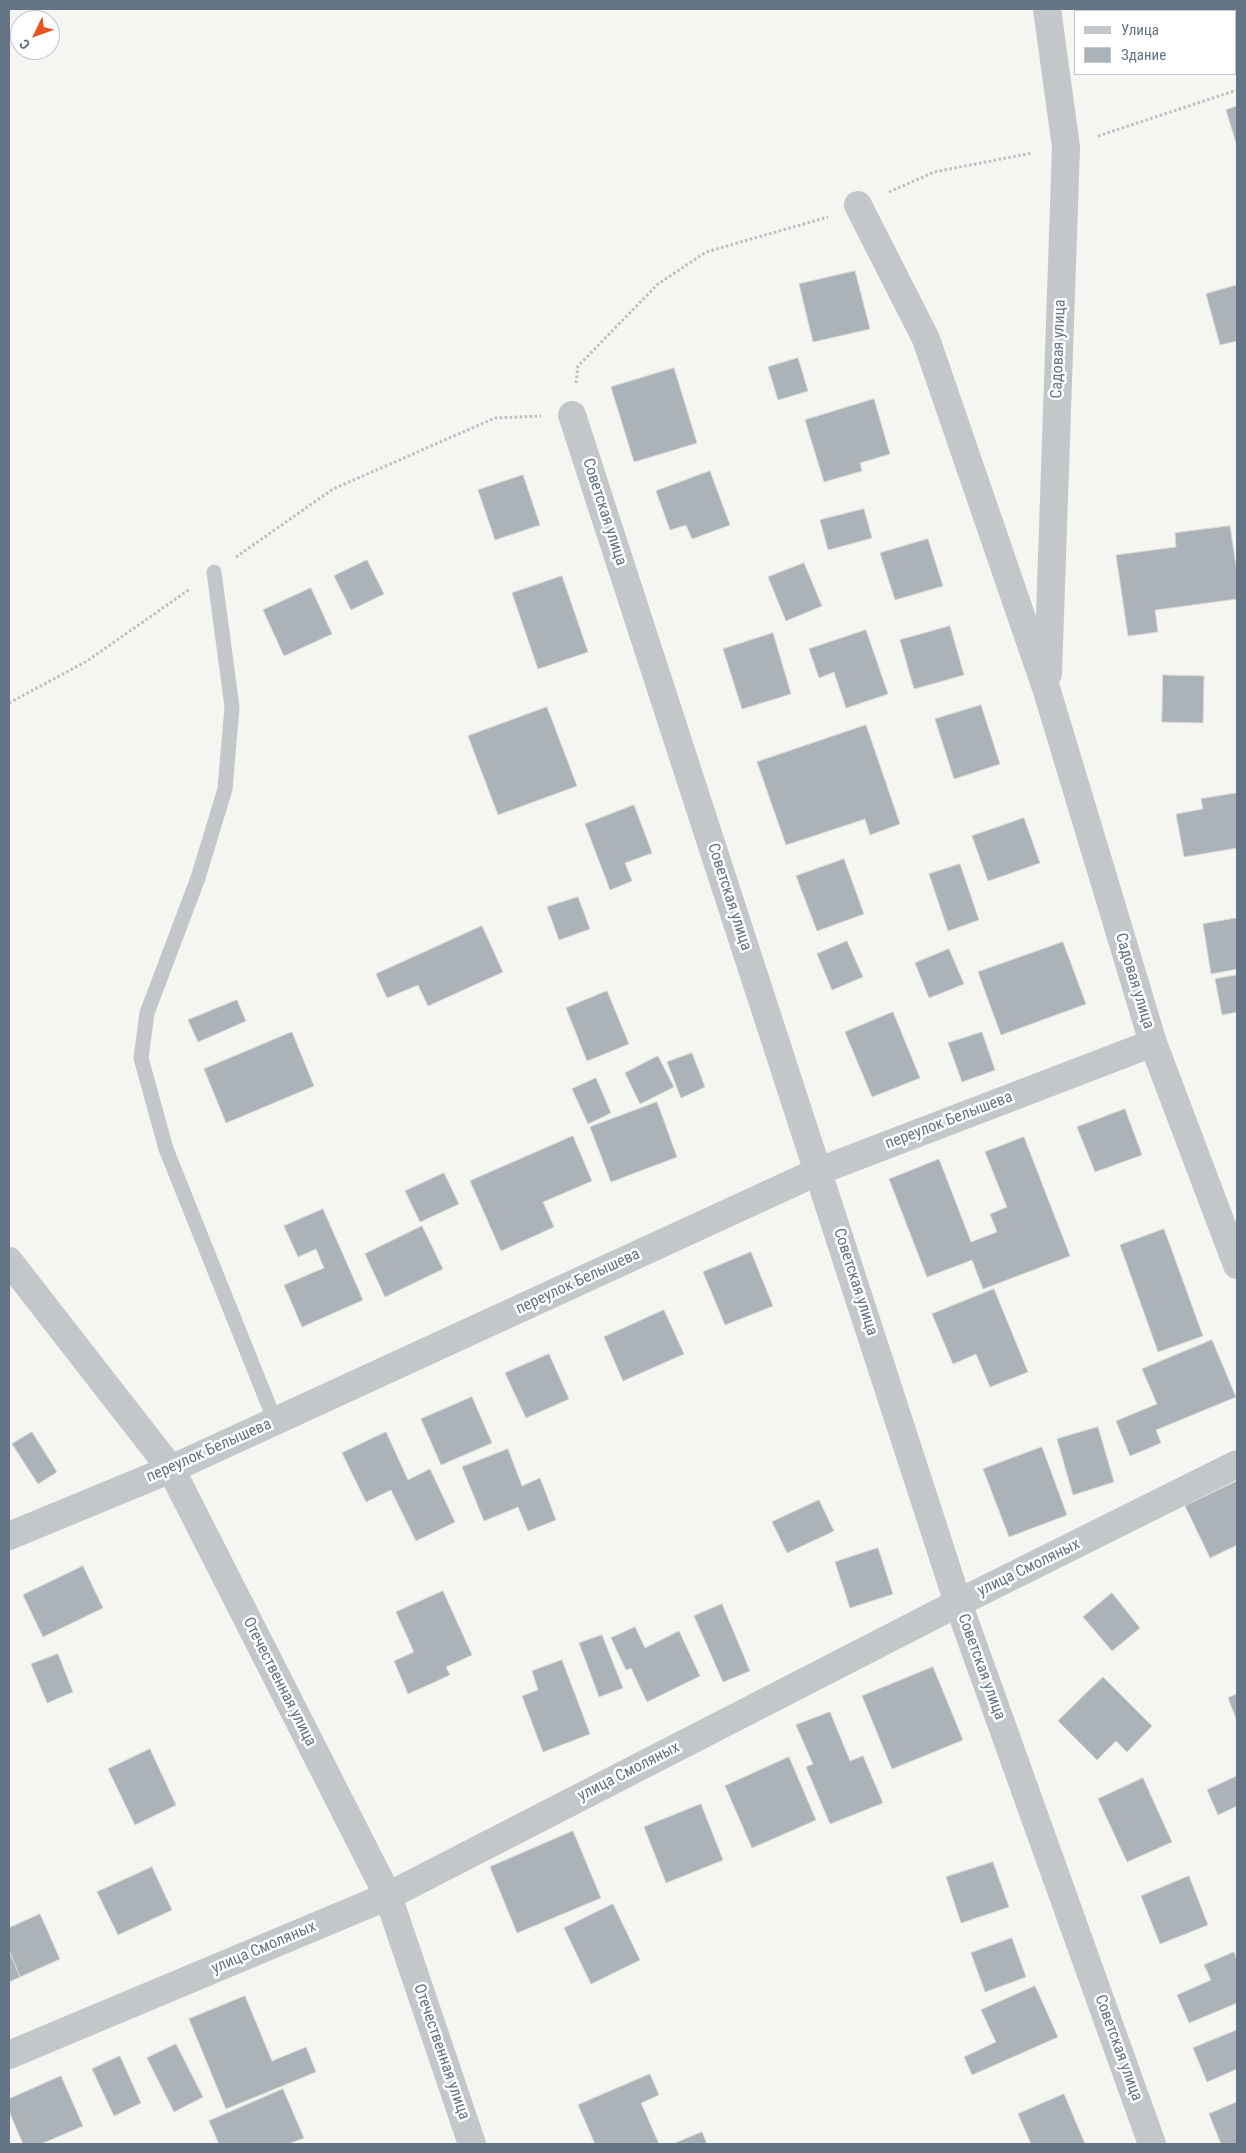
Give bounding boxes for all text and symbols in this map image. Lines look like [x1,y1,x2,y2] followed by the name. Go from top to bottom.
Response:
[10,10,60,60] north arrow
[1074,10,1236,75] legend
[1121,21,1159,39] text: Улица
[16,36,33,53] text: С
[1121,46,1166,64] text: Здание
[1048,299,1070,399] street label: Садовая улица
[578,456,630,568] street label: Советская улица
[703,841,755,953] street label: Советская улица
[1110,931,1158,1031] street label: Садовая улица
[883,1088,1015,1154] street label: переулок Белышева
[829,1226,881,1338] street label: Советская улица
[513,1245,643,1319] street label: переулок Белышева
[144,1415,274,1487] street label: переулок Белышева
[975,1535,1083,1601] street label: улица Смоляных
[953,1611,1009,1723] street label: Советская улица
[238,1614,320,1750] street label: Отечественная улица
[575,1738,683,1806] street label: улица Смоляных
[209,1917,319,1979] street label: улица Смоляных
[409,1982,473,2122] street label: Отечественная улица
[1090,1992,1146,2104] street label: Советская улица

